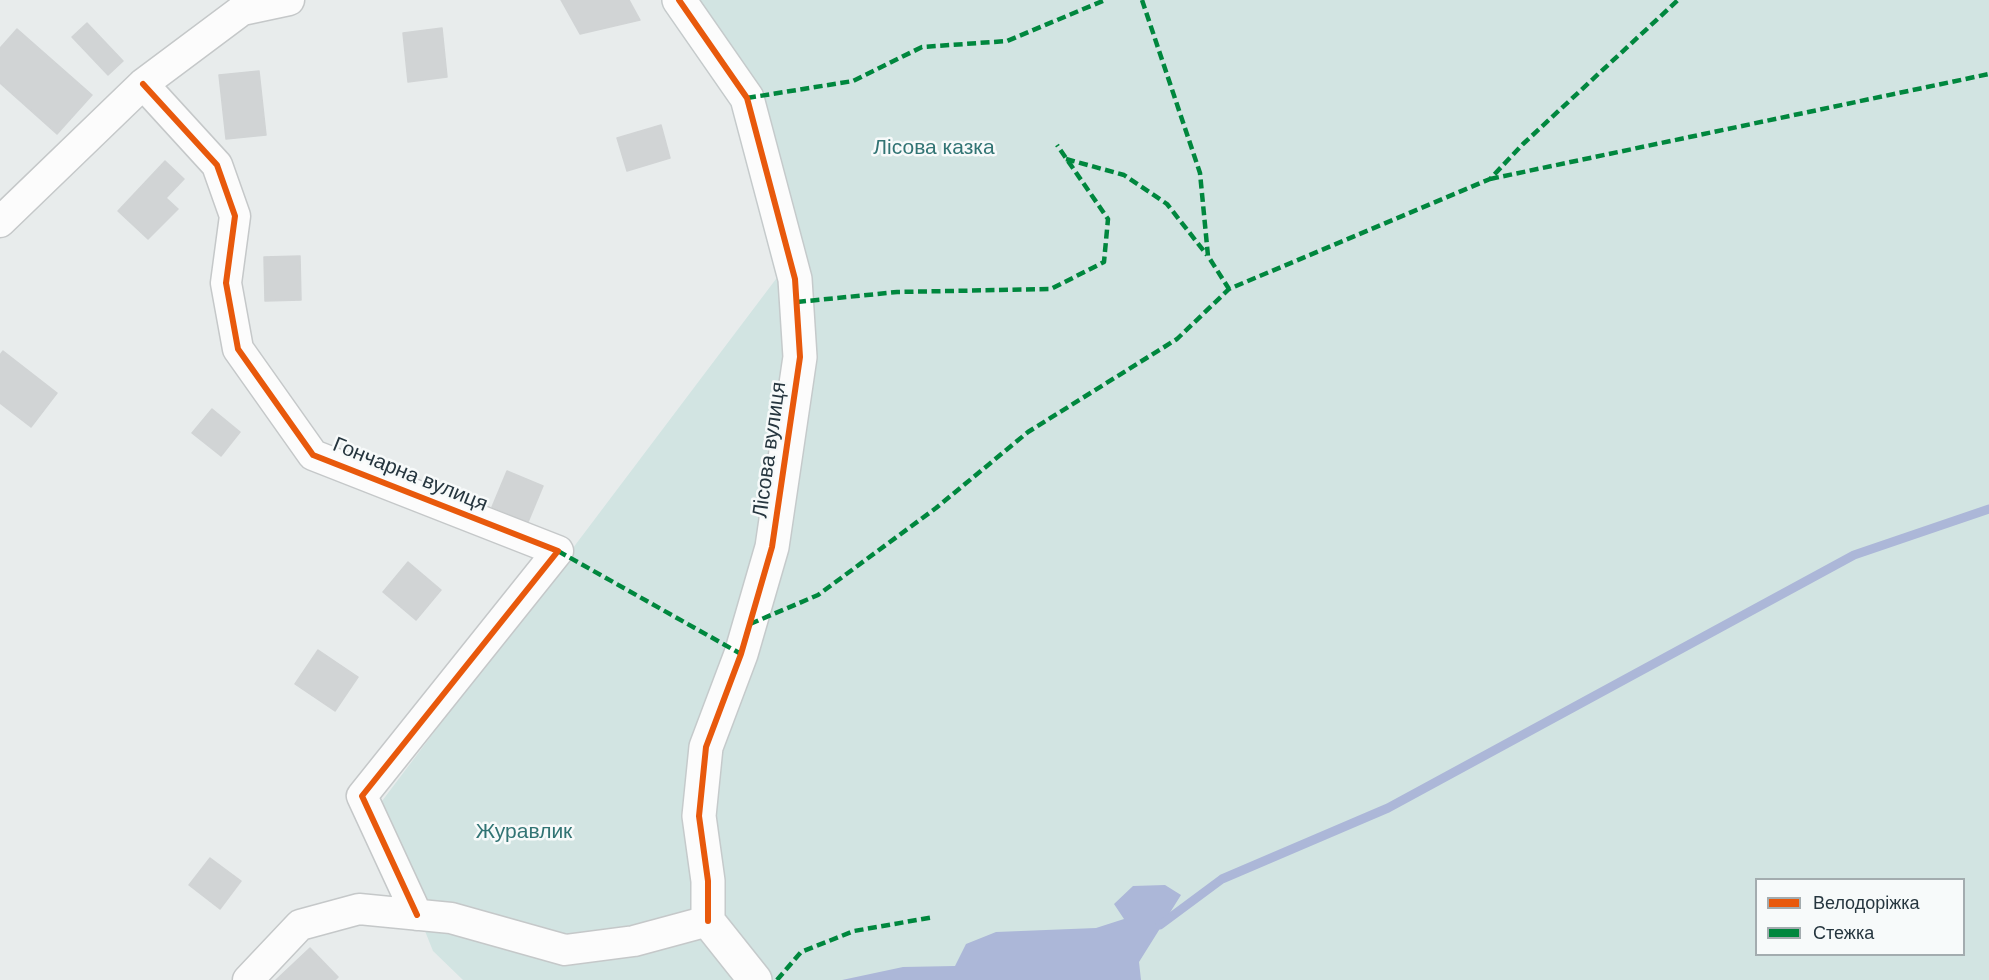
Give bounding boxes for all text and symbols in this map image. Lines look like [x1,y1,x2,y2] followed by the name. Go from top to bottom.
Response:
[873,135,995,161] park label: Лісова казка
[748,380,792,520] street label: Лісова вулиця
[329,432,491,518] street label: Гончарна вулиця
[476,819,572,845] park label: Журавлик
[1755,878,1965,956] legend
[1813,893,1920,913] text: Велодоріжка
[1813,923,1874,943] text: Стежка

